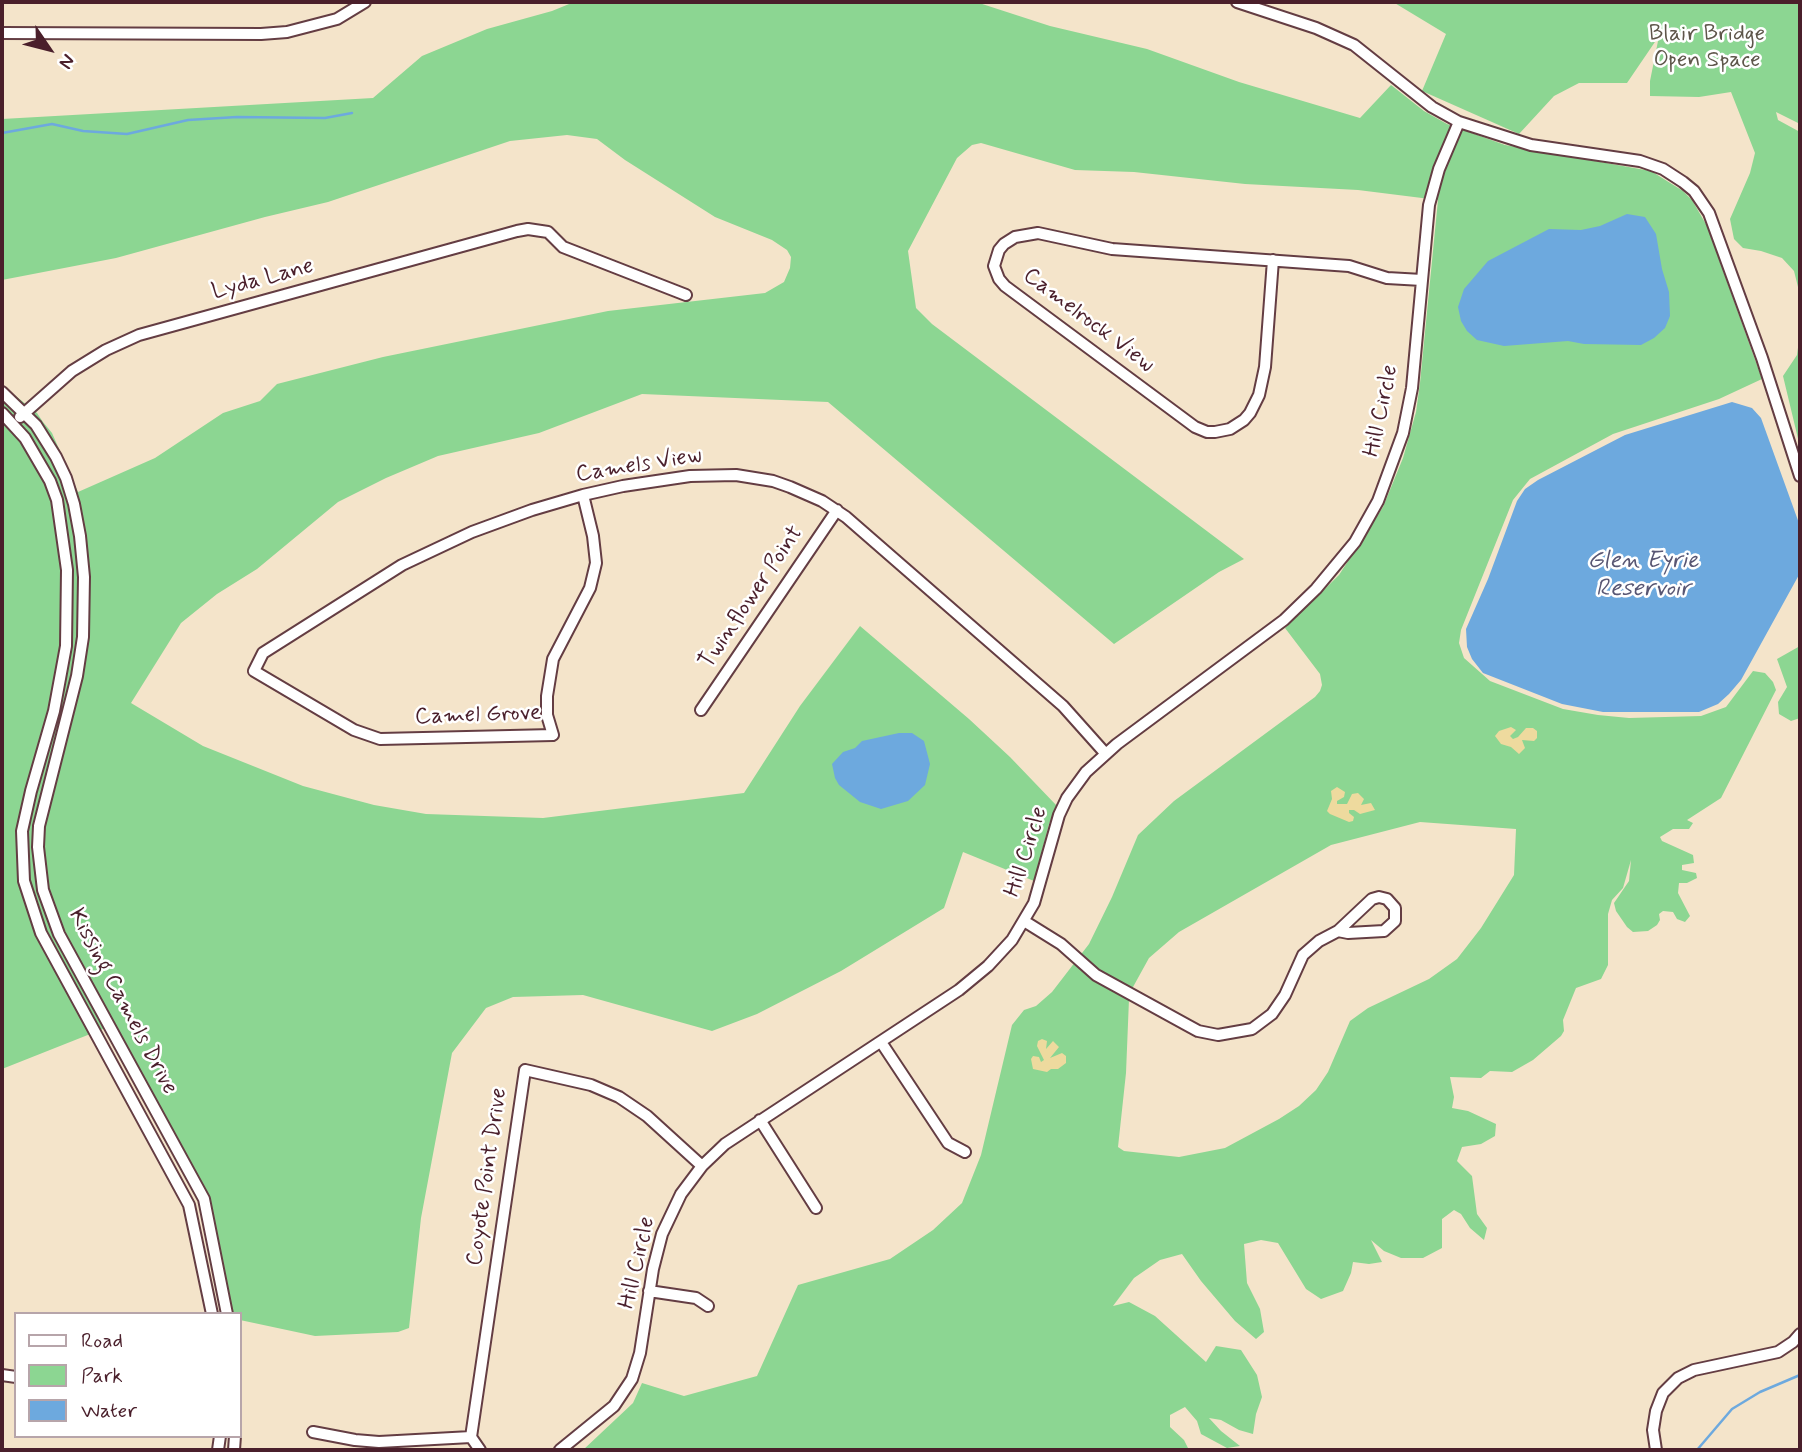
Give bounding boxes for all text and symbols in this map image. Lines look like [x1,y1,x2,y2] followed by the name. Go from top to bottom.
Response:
[14,14,84,84] north arrow
[1649,21,1765,75] park label: Blair Bridge Open Space
[53,49,80,74] text: N
[209,253,317,307] street label: Lyda Lane
[1017,263,1159,379] street label: Camelrock View
[1359,362,1405,460] street label: Hill Circle
[574,442,704,490] street label: Camels View
[694,521,810,675] street label: Twinflower Point
[1588,548,1698,604] water label: Glen Eyrie Reservoir
[414,700,542,732] street label: Camel Grove
[999,803,1055,901] street label: Hill Circle
[61,904,183,1100] street label: Kissing Camels Drive
[462,1086,514,1268] street label: Coyote Point Drive
[614,1214,662,1312] street label: Hill Circle
[14,1312,242,1438] legend
[81,1327,123,1355] text: Road
[81,1362,123,1390] text: Park
[81,1397,137,1425] text: Water

